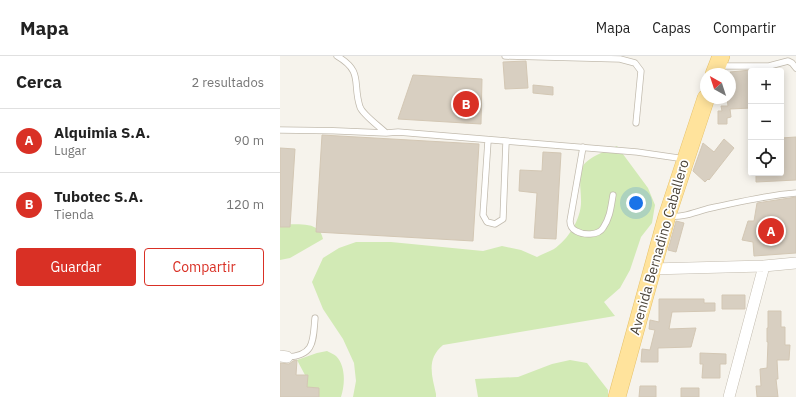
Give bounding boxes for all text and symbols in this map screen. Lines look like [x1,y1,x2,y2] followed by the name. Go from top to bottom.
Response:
[20,16,69,40] text: Mapa
[596,19,630,37] text: Mapa
[652,19,691,37] text: Capas
[713,19,776,37] text: Compartir
[700,68,736,104] north arrow
[748,68,784,176] map controls
[748,68,784,104] button: +
[16,71,62,93] text: Cerca
[191,74,264,91] text: 2 resultados
[453,89,479,119] pin: B
[748,104,784,140] button: −
[54,123,150,142] text: Alquimia S.A.
[25,132,33,149] text: A
[234,132,264,149] text: 90 m
[748,140,784,176] button: locate
[54,142,86,159] text: Lugar
[625,157,693,337] street label: Avenida Bernadino Caballero
[54,187,143,206] text: Tubotec S.A.
[626,193,646,213] your location
[25,196,33,213] text: B
[226,196,264,213] text: 120 m
[54,206,94,223] text: Tienda
[758,216,784,246] pin: A
[16,248,136,286] button: Guardar
[144,248,264,286] button: Compartir

